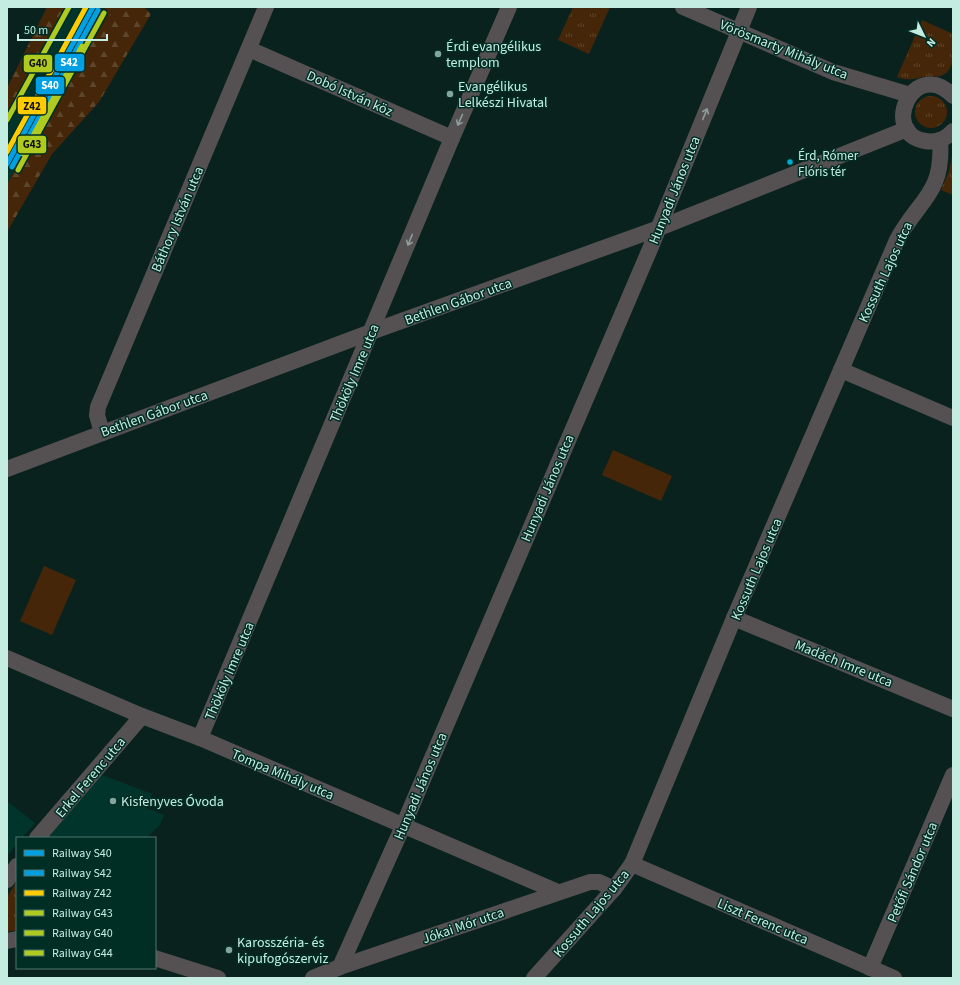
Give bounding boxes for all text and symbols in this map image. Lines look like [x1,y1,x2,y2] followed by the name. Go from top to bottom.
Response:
[716,15,851,85] street label: Vörösmarty Mihály utca
[18,16,107,42] scale bar
[904,16,944,56] north arrow
[24,22,48,39] text: 50 m
[923,35,939,50] text: N
[446,37,541,73] place label: Érdi evangélikus templom
[433,49,443,59] marker: Érdi evangélikus templom
[54,53,85,72] line badge: S42
[23,54,53,73] line badge: G40
[60,55,78,70] text: S42
[29,56,48,71] text: G40
[303,66,396,122] street label: Dobó István köz
[35,76,65,95] line badge: S40
[458,77,548,113] place label: Evangélikus Lelkészi Hivatal
[41,78,59,93] text: S40
[445,89,455,99] marker: Evangélikus Lelkészi Hivatal
[17,96,47,115] line badge: Z42
[23,99,41,114] text: Z42
[702,108,710,120] one-way arrow
[455,113,463,125] one-way arrow
[644,133,706,247] street label: Hunyadi János utca
[17,135,47,154] line badge: G43
[23,137,42,152] text: G43
[798,147,859,181] place label: Érd, Rómer Flóris tér
[785,157,795,167] marker: Érd, Rómer Flóris tér
[147,164,209,275] street label: Báthory István utca
[854,219,918,326] street label: Kossuth Lajos utca
[405,233,413,245] one-way arrow
[402,273,515,331] street label: Bethlen Gábor utca
[325,321,385,426] street label: Thököly Imre utca
[98,385,211,443] street label: Bethlen Gábor utca
[516,432,580,545] street label: Hunyadi János utca
[726,515,787,623] street label: Kossuth Lajos utca
[200,619,260,724] street label: Thököly Imre utca
[792,635,896,693] street label: Madách Imre utca
[389,730,453,843] street label: Hunyadi János utca
[51,733,131,822] street label: Erkel Ferenc utca
[228,744,337,806] street label: Tompa Mihály utca
[121,792,224,812] place label: Kisfenyves Óvoda
[108,796,118,806] marker: Kisfenyves Óvoda
[883,819,943,926] street label: Petőfi Sándor utca
[16,837,156,969] legend
[52,845,112,862] text: Railway S40
[52,865,112,882] text: Railway S42
[549,865,634,962] street label: Kossuth Lajos utca
[52,885,112,902] text: Railway Z42
[714,894,811,950] street label: Liszt Ferenc utca
[420,903,507,949] street label: Jókai Mór utca
[52,905,113,922] text: Railway G43
[52,925,113,942] text: Railway G40
[237,933,329,969] place label: Karosszéria- és kipufogószerviz
[52,945,113,962] text: Railway G44
[224,945,234,955] marker: Karosszéria- és kipufogószerviz

